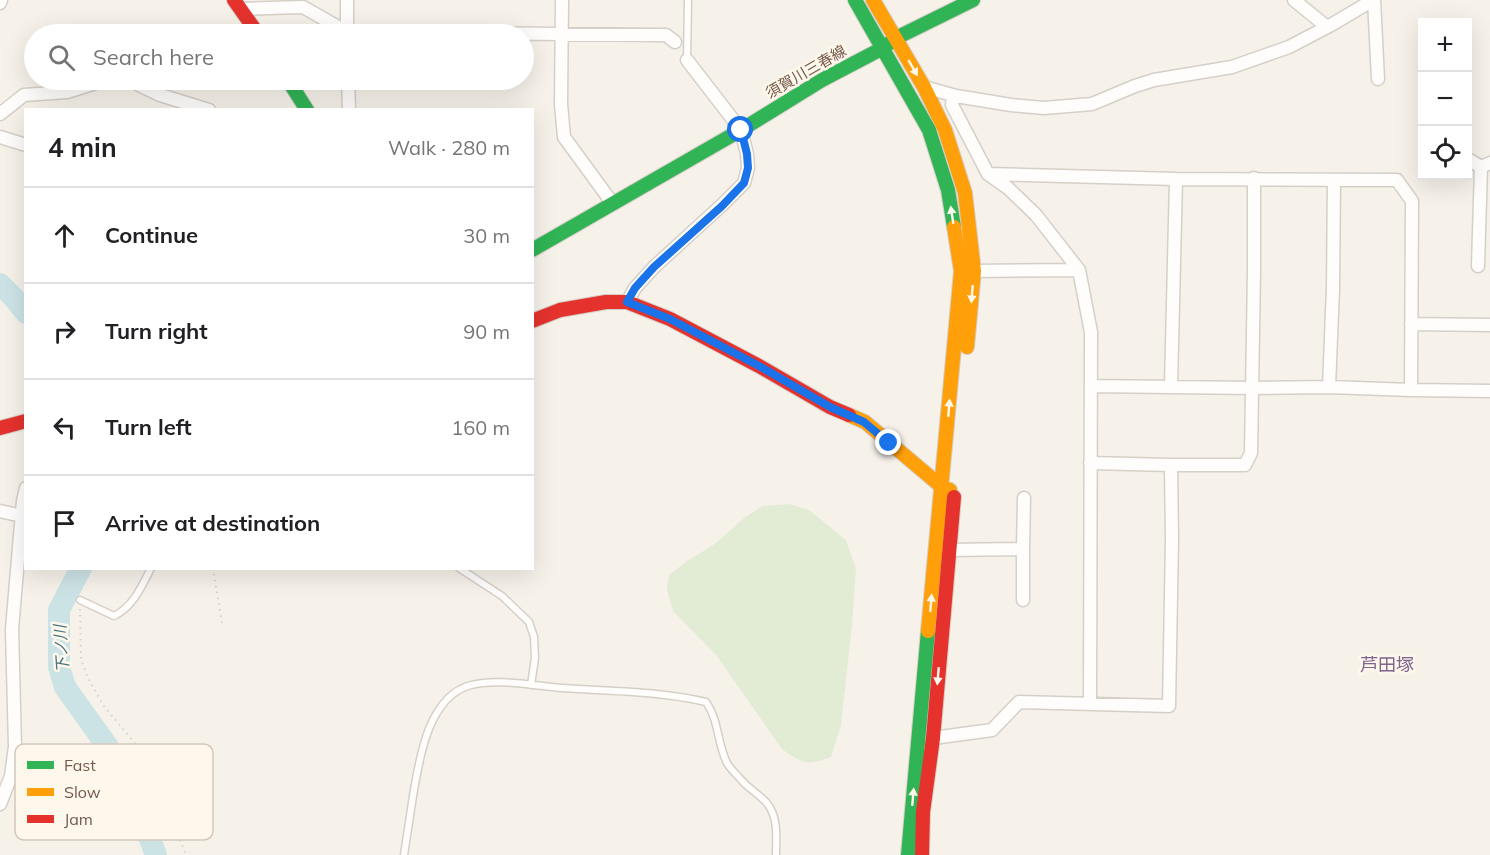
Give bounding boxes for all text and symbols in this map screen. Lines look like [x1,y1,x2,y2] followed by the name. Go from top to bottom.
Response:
[1418,18,1472,180] map controls
[1418,18,1472,72] button: +
[24,24,534,90] search box
[45,41,78,74] icon: search
[762,41,849,102] street label: 須賀川三春線
[93,43,214,71] text: Search here
[908,60,919,76] one-way arrow
[1418,72,1472,126] button: −
[727,116,753,142] route start
[1418,126,1472,180] button: locate
[48,131,117,164] text: 4 min
[388,135,510,160] text: Walk · 280 m
[947,205,956,224] one-way arrow
[48,219,81,252] icon: ahead
[105,221,198,249] text: Continue
[463,223,510,248] text: 30 m
[967,284,977,303] one-way arrow
[48,315,81,348] icon: right
[105,317,208,345] text: Turn right
[463,319,510,344] text: 90 m
[944,399,954,418] one-way arrow
[48,411,81,444] icon: left
[105,413,192,441] text: Turn left
[451,415,510,440] text: 160 m
[875,429,901,455] route end
[48,507,81,540] icon: arrive
[105,509,320,537] text: Arrive at destination
[926,593,936,612] one-way arrow
[49,622,73,674] water label: 下ノ川
[1360,653,1414,676] district label: 芦田塚
[933,667,943,686] one-way arrow
[15,744,213,840] legend
[64,755,96,775] text: Fast
[64,782,101,802] text: Slow
[908,787,918,806] one-way arrow
[64,809,93,829] text: Jam

